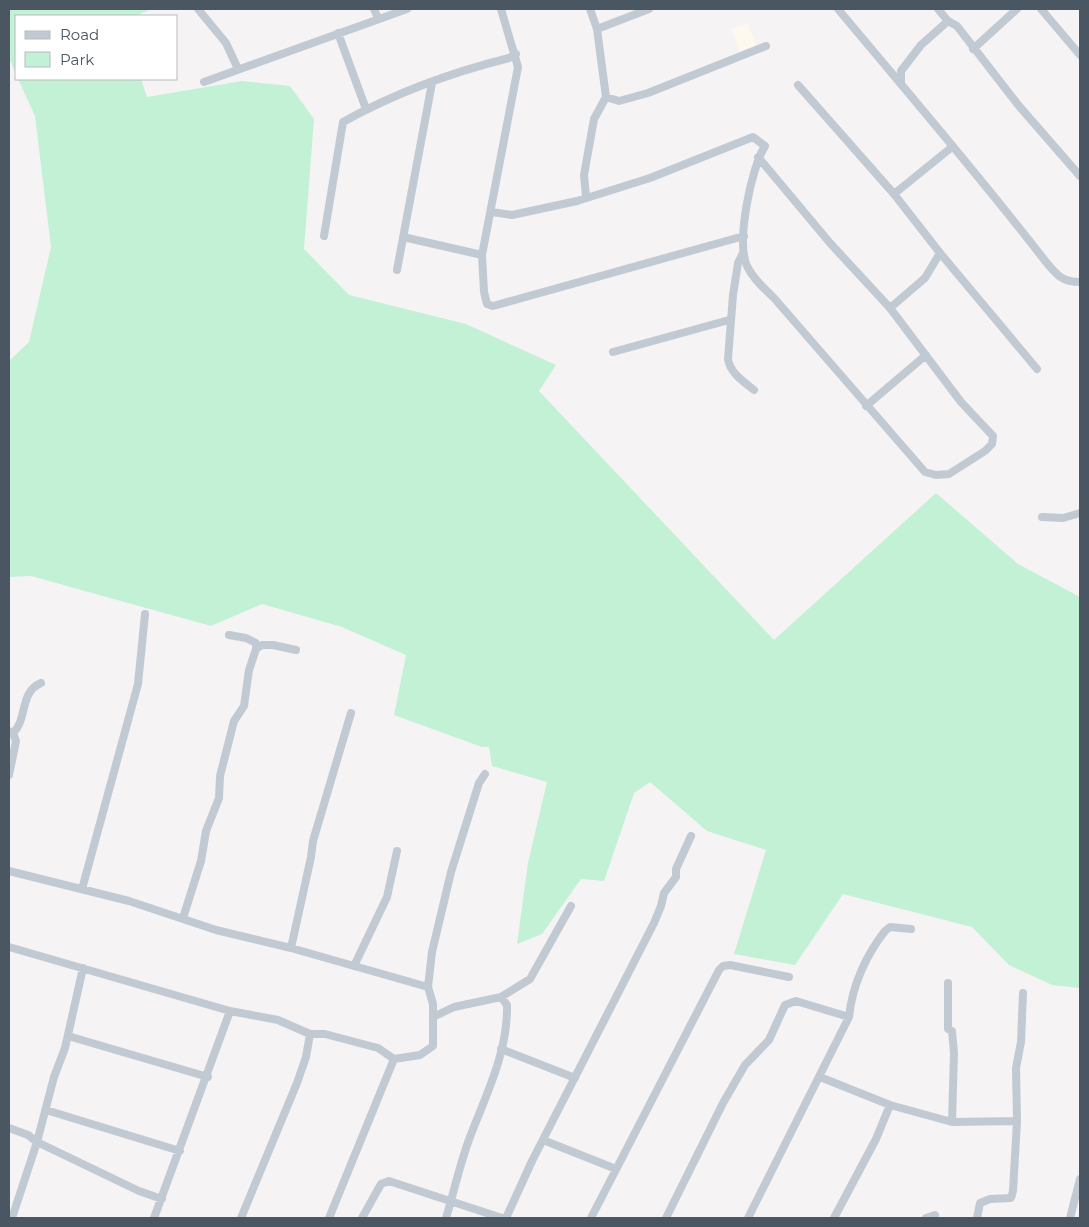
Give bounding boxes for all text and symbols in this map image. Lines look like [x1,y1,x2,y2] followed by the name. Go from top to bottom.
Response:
[15,15,178,80] legend
[60,25,99,44] text: Road
[60,50,94,69] text: Park

